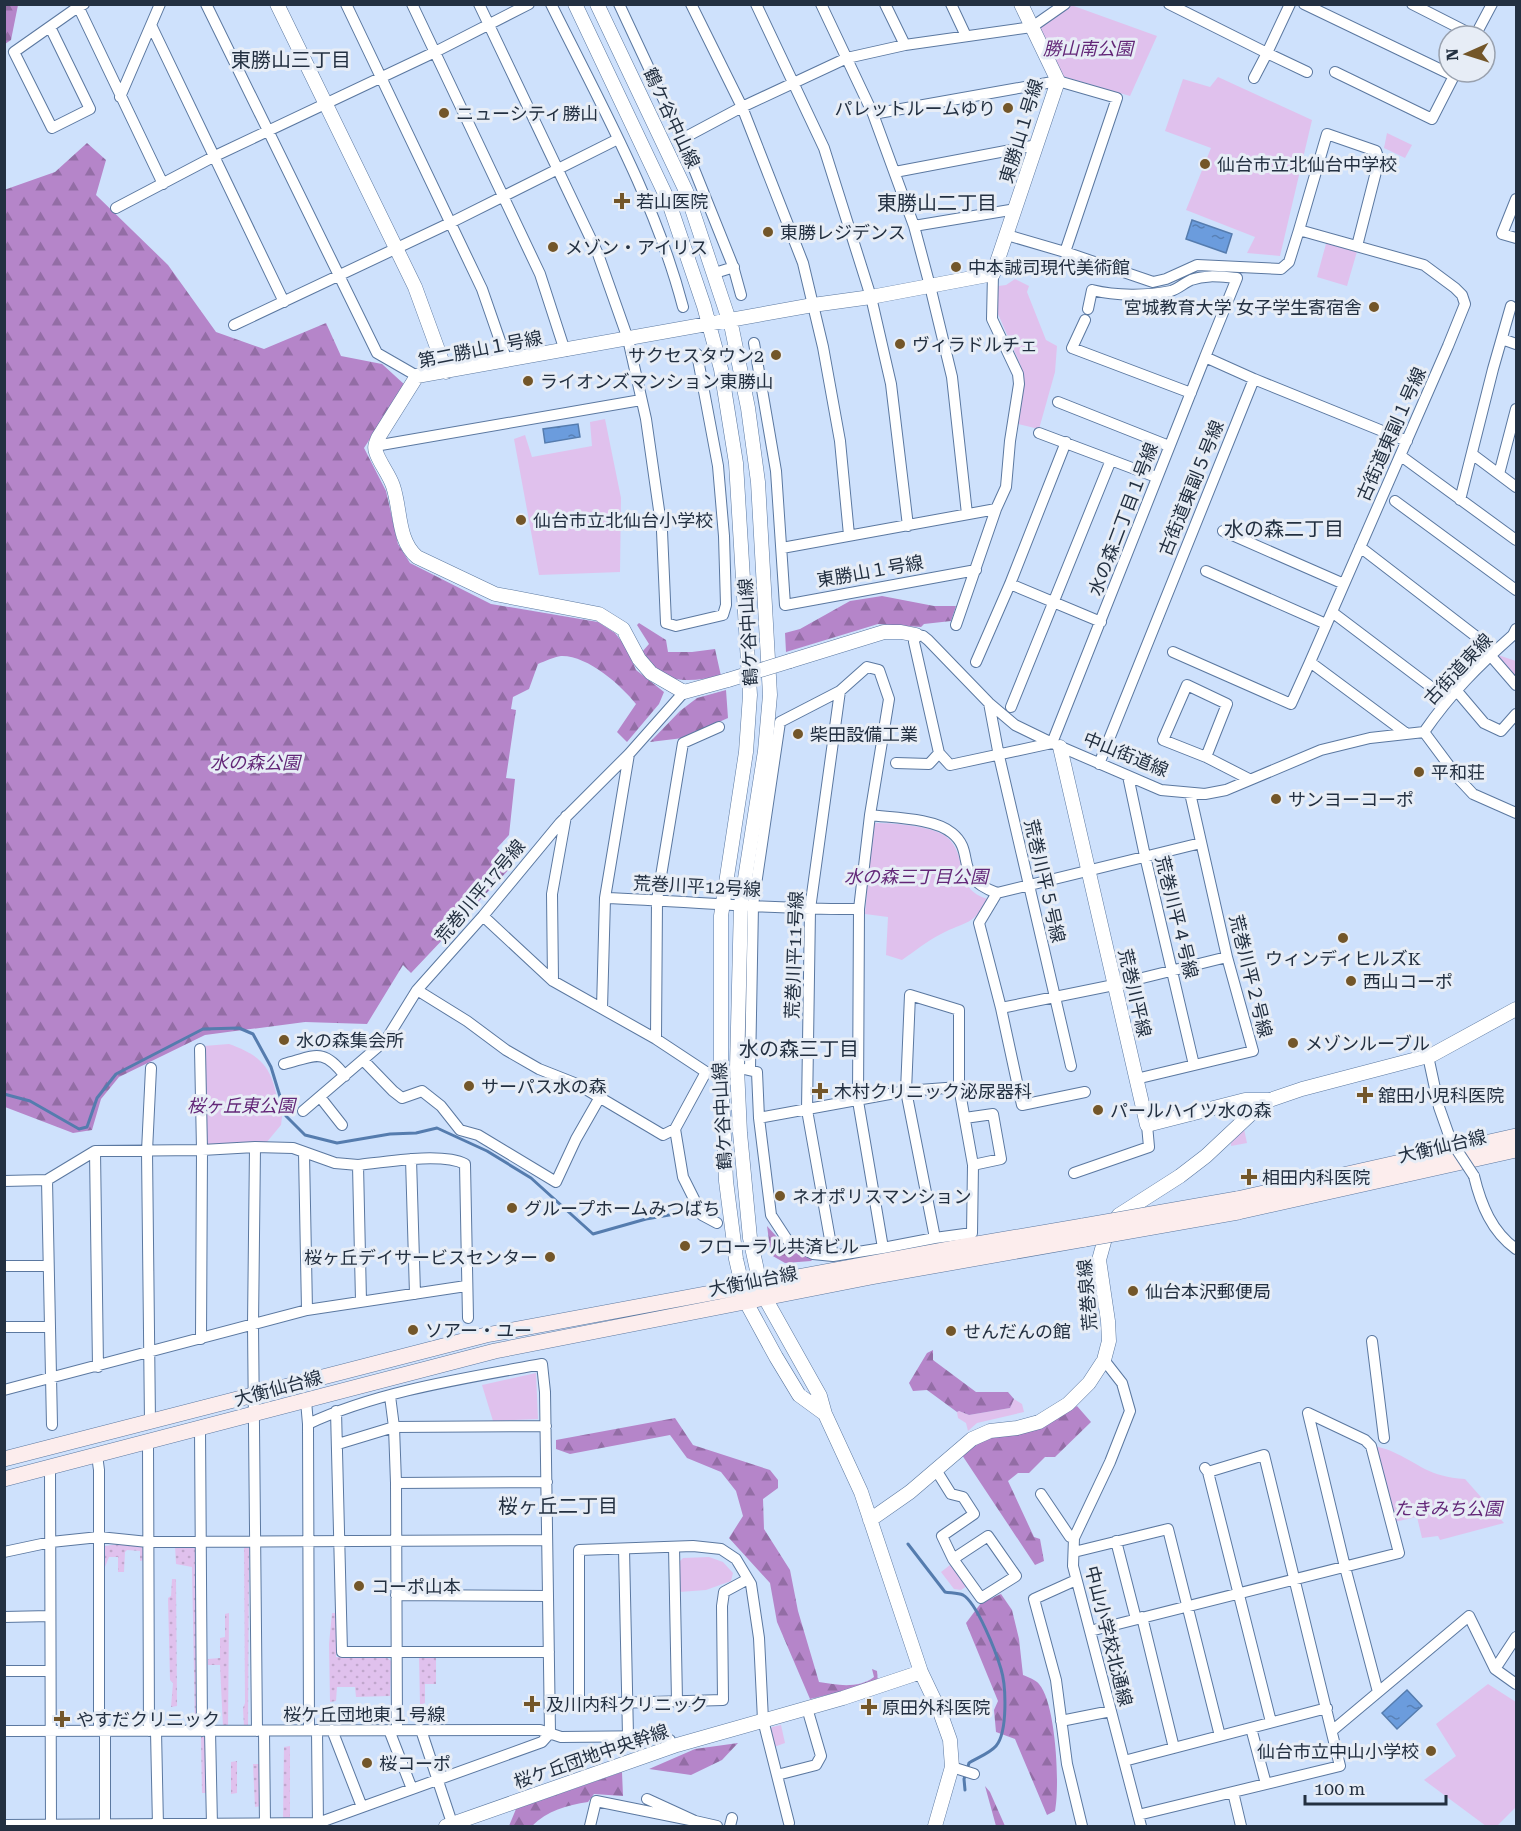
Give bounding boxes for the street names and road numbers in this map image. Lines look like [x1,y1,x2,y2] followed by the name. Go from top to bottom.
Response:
[640,65,704,171] street label: 鶴ケ谷中山線
[995,76,1047,186] street label: 東勝山１号線
[416,327,544,371] street label: 第二勝山１号線
[1352,364,1430,504] street label: 古街道東副１号線
[1154,417,1228,559] street label: 古街道東副５号線
[1084,440,1162,598] street label: 水の森二丁目１号線
[815,551,925,591] street label: 東勝山１号線
[735,578,761,686] street label: 鶴ケ谷中山線
[1420,629,1496,709] street label: 古街道東線
[1080,727,1172,781] street label: 中山街道線
[1021,817,1069,945] street label: 荒巻川平５号線
[431,835,529,947] street label: 荒巻川平17号線
[1152,853,1202,981] street label: 荒巻川平４号線
[632,872,762,900] street label: 荒巻川平12号線
[781,891,807,1019] street label: 荒巻川平11号線
[1226,912,1276,1040] street label: 荒巻川平２号線
[1115,947,1155,1039] street label: 荒巻川平線
[709,1062,735,1170] street label: 鶴ケ谷中山線
[1396,1126,1488,1166] street label: 大衡仙台線
[1073,1258,1101,1332] street label: 荒巻泉線
[707,1262,799,1300] street label: 大衡仙台線
[232,1366,324,1410] street label: 大衡仙台線
[1081,1564,1137,1708] street label: 中山小学校北通線
[283,1704,445,1725] street label: 桜ケ丘団地東１号線
[511,1720,671,1792] street label: 桜ケ丘団地中央幹線

